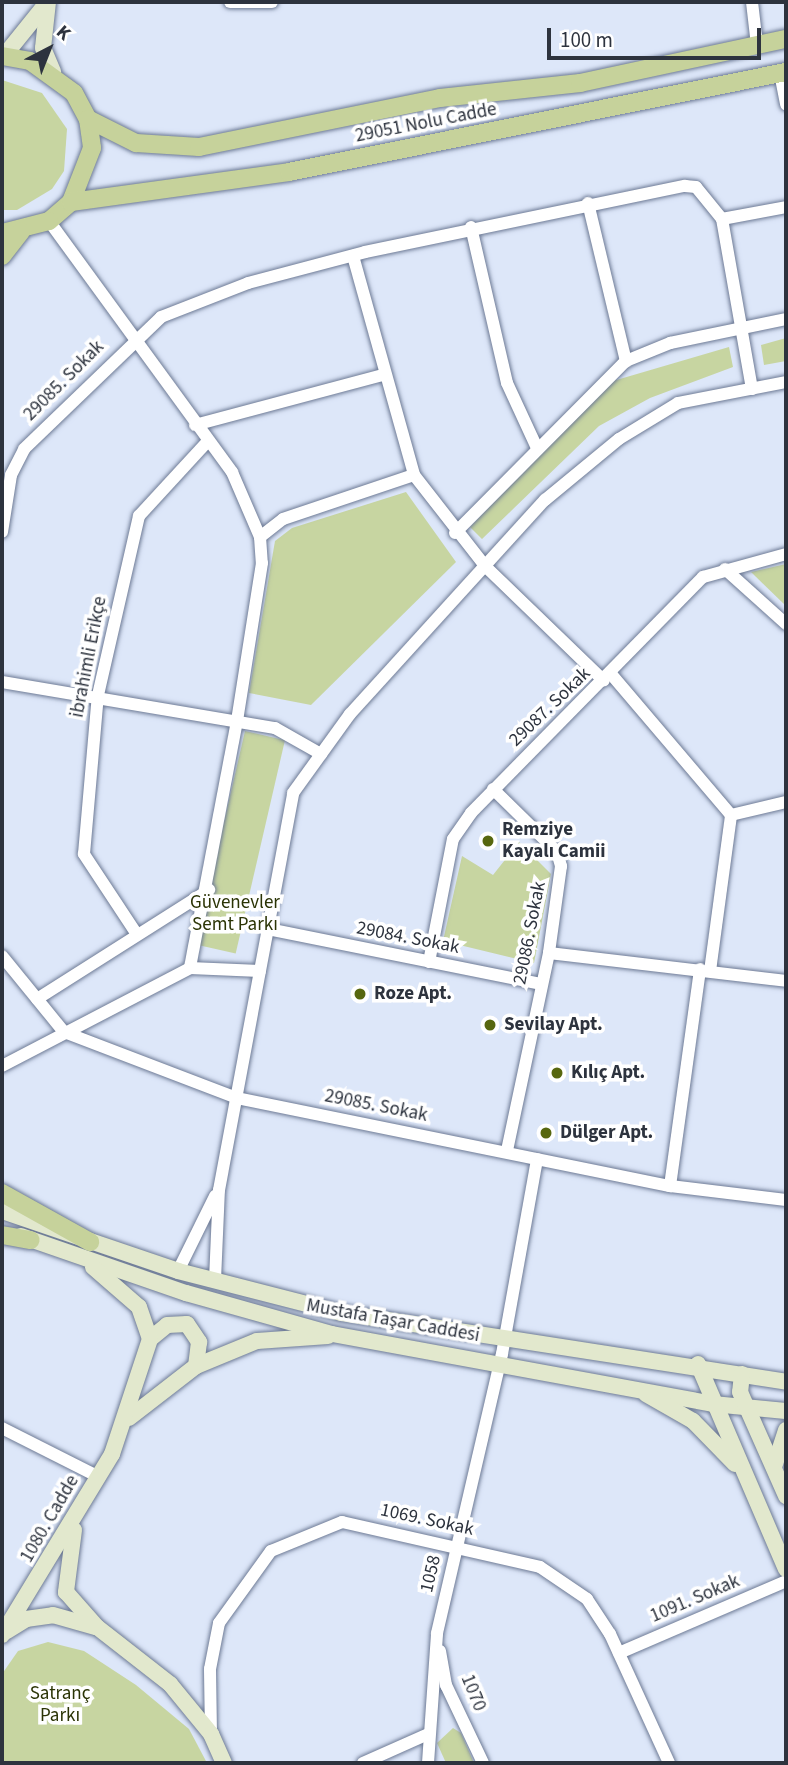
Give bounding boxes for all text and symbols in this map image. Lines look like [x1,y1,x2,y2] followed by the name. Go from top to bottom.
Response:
[14,14,84,84] north arrow
[550,14,764,58] scale bar
[50,19,77,47] text: K
[560,25,613,55] text: 100 m
[353,98,499,148] street label: 29051 Nolu Cadde
[19,336,109,426] street label: 29085. Sokak
[66,594,112,720] street label: ibrahimli Erikçe
[505,663,595,751] street label: 29087. Sokak
[502,819,606,863] place label: Remziye Kayalı Camii
[480,833,496,849] marker: Remziye Kayalı Camii
[509,880,551,986] street label: 29086. Sokak
[190,892,280,936] park label: Güvenevler Semt Parkı
[355,917,461,959] street label: 29084. Sokak
[374,983,452,1005] place label: Roze Apt.
[352,986,368,1002] marker: Roze Apt.
[504,1014,603,1036] place label: Sevilay Apt.
[482,1017,498,1033] marker: Sevilay Apt.
[571,1062,645,1084] place label: Kılıç Apt.
[549,1065,565,1081] marker: Kılıç Apt.
[323,1085,429,1127] street label: 29085. Sokak
[560,1122,653,1144] place label: Dülger Apt.
[538,1125,554,1141] marker: Dülger Apt.
[304,1295,482,1347] street label: Mustafa Taşar Caddesi
[16,1471,84,1567] street label: 1080. Cadde
[378,1499,476,1541] street label: 1069. Sokak
[416,1553,446,1595] street label: 1058
[647,1570,743,1628] street label: 1091. Sokak
[455,1671,491,1715] street label: 1070
[30,1683,90,1727] park label: Satranç Parkı

